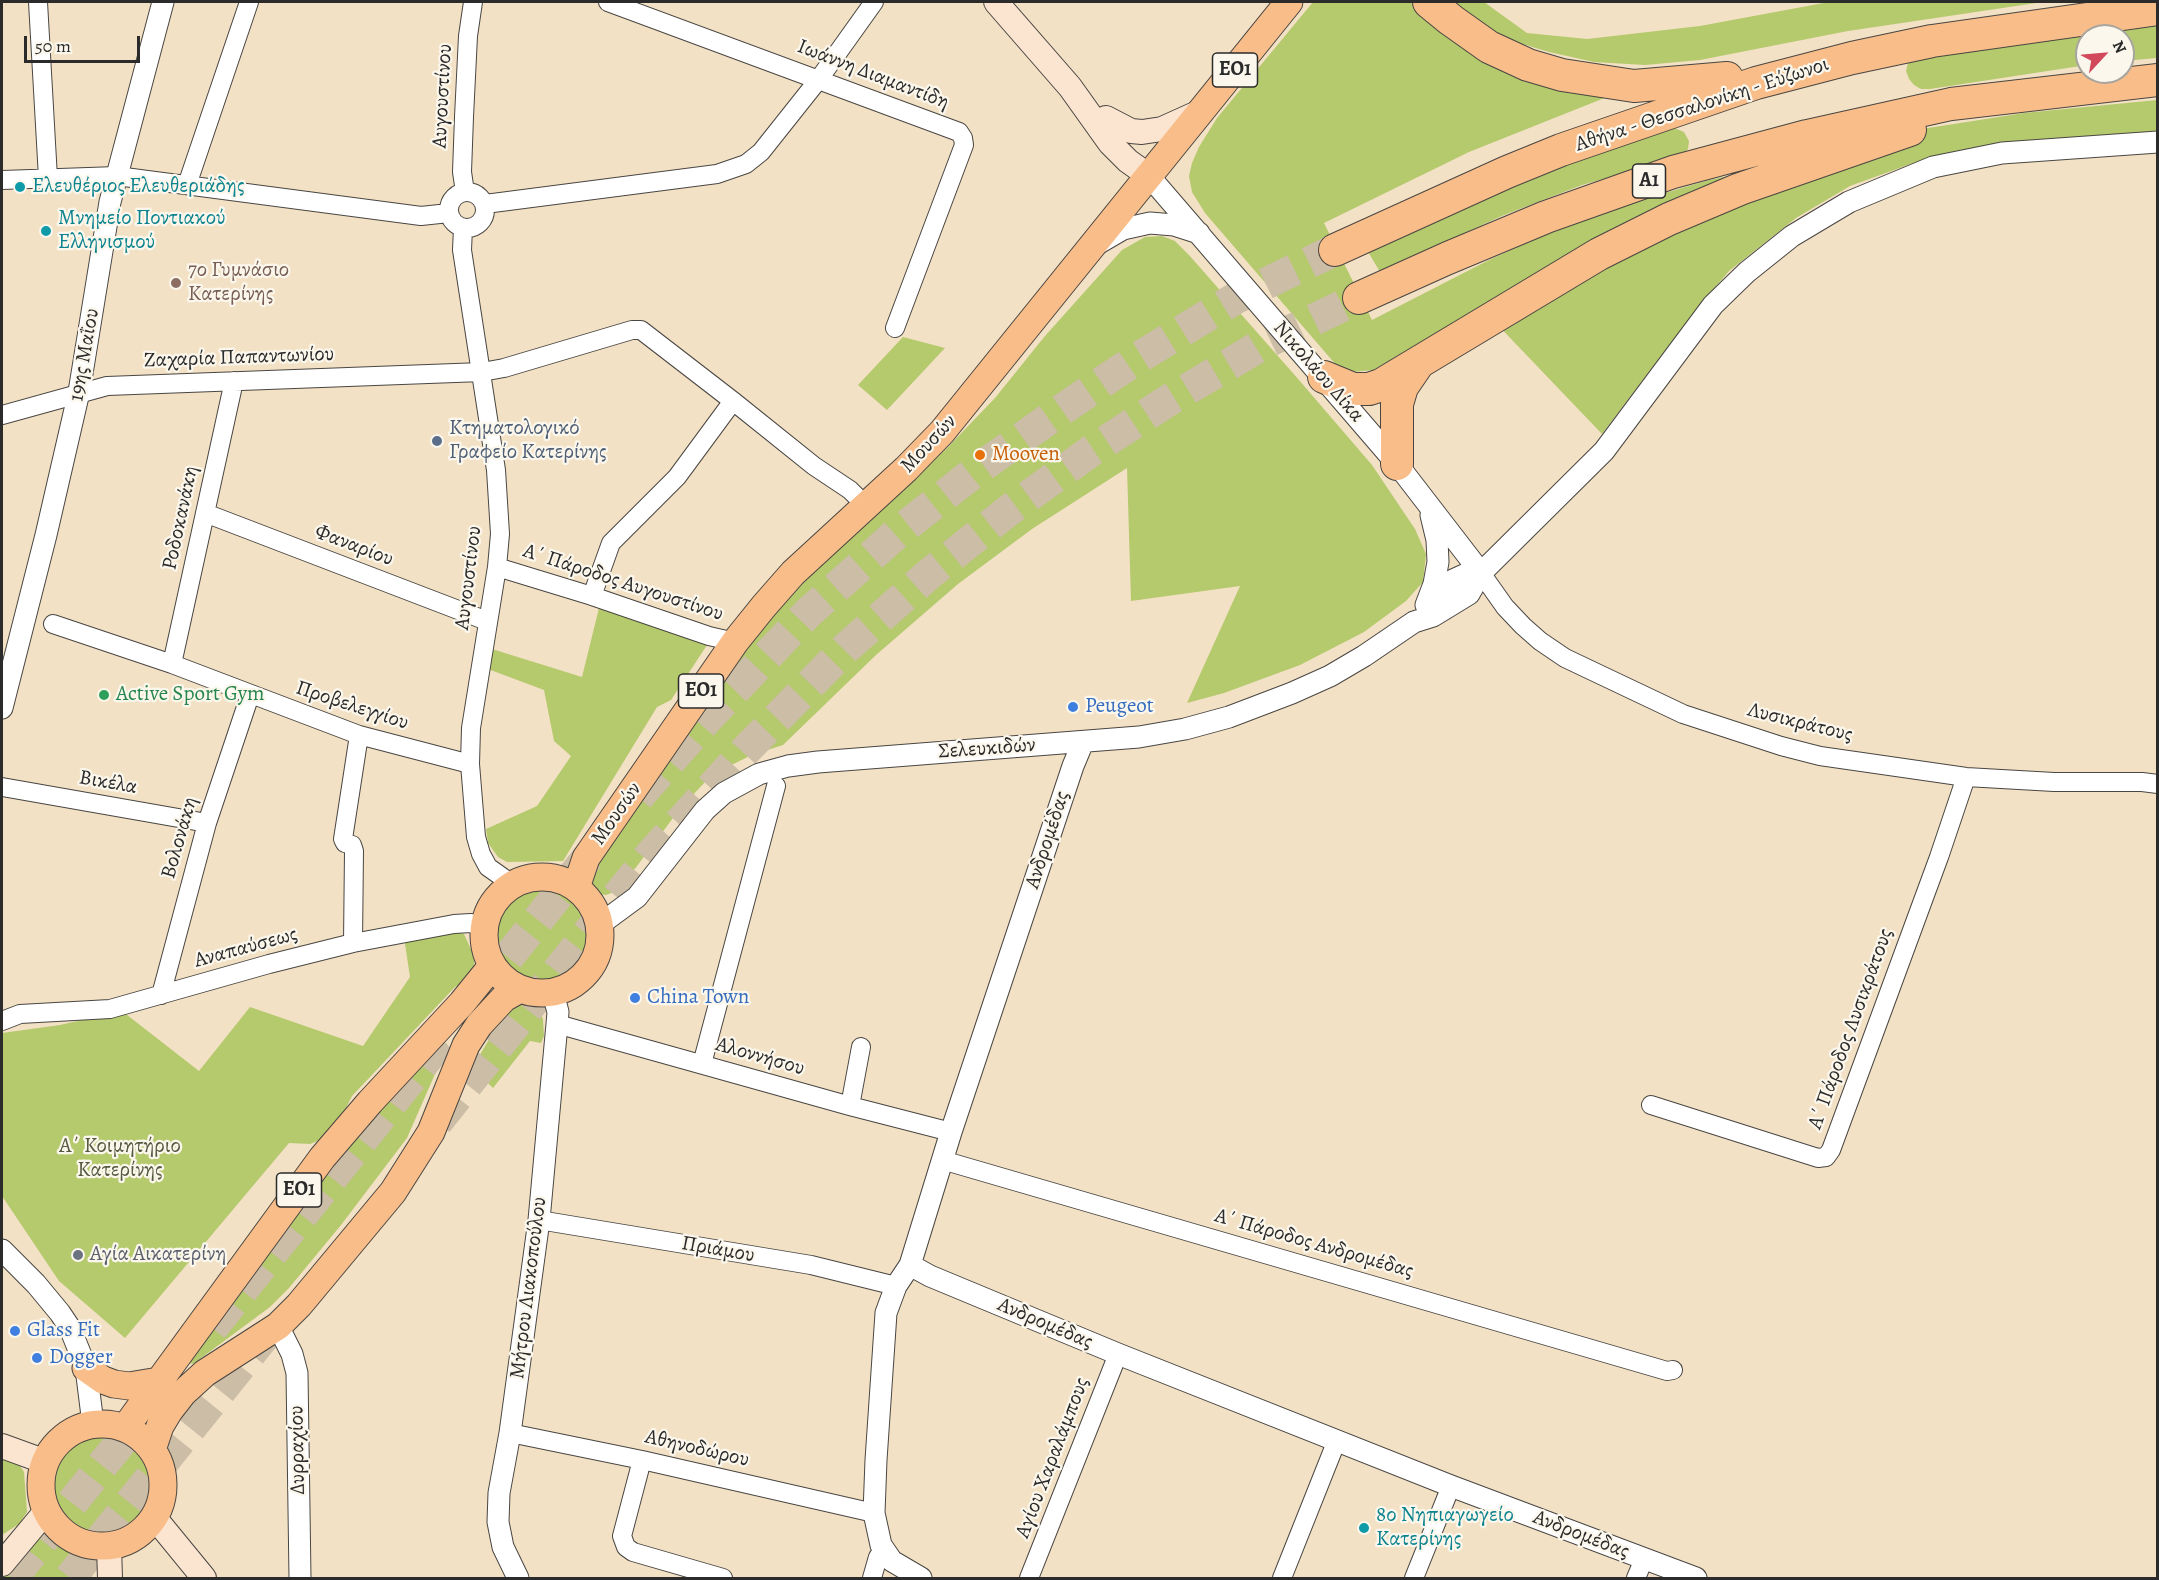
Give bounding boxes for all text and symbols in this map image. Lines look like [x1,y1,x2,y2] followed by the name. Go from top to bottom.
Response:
[27,24,142,62] scale bar
[2075,24,2135,84] north arrow
[35,34,71,58] text: 50 m
[794,35,952,115] street label: Ιωάννη Διαμαντίδη
[2107,37,2132,57] text: N
[428,43,458,149] street label: Αυγουστίνου
[1572,52,1832,158] street label: Αθήνα - Θεσσαλονίκη - Εύζωνοι
[1212,53,1258,87] road number: ΕΟ1
[1632,164,1666,198] road number: Α1
[32,174,245,200] place label: Ελευθέριος Ελευθεριάδης
[13,180,27,194] marker: Ελευθέριος Ελευθεριάδης
[58,206,226,256] place label: Μνημείο Ποντιακού Ελληνισμού
[39,224,53,238] marker: Μνημείο Ποντιακού Ελληνισμού
[188,258,289,308] place label: 7ο Γυμνάσιο Κατερίνης
[169,276,183,290] marker: 7ο Γυμνάσιο Κατερίνης
[64,307,106,403] street label: 19ης Μαΐου
[1267,316,1369,428] street label: Νικολάου Δίκα
[143,342,335,374] street label: Ζαχαρία Παπαντωνίου
[896,410,962,478] street label: Μουσών
[449,416,607,466] place label: Κτηματολογικό Γραφείο Κατερίνης
[430,434,444,448] marker: Κτηματολογικό Γραφείο Κατερίνης
[992,442,1060,468] place label: Mooven
[973,448,987,462] marker: Mooven
[158,464,204,572] street label: Ροδοκανάκη
[311,520,397,572] street label: Φαναρίου
[450,525,488,631] street label: Αυγουστίνου
[520,539,726,627] street label: Α΄ Πάροδος Αυγουστίνου
[678,674,724,708] road number: ΕΟ1
[292,676,412,736] street label: Προβελεγγίου
[116,682,265,708] place label: Active Sport Gym
[97,688,111,702] marker: Active Sport Gym
[1085,694,1154,720] place label: Peugeot
[1745,698,1855,748] street label: Λυσικράτους
[1066,700,1080,714] marker: Peugeot
[938,733,1036,765] street label: Σελευκιδών
[77,766,139,800] street label: Βικέλα
[586,778,648,850] street label: Μουσών
[1020,788,1076,892] street label: Ανδρομέδας
[156,794,204,882] street label: Βολονάκη
[192,922,300,974] street label: Αναπαύσεως
[1803,925,1899,1133] street label: Α΄ Πάροδος Λυσικράτους
[647,985,749,1011] place label: China Town
[628,991,642,1005] marker: China Town
[713,1032,807,1082] street label: Αλοννήσου
[59,1134,181,1184] park label: Α΄ Κοιμητήριο Κατερίνης
[276,1173,322,1207] road number: ΕΟ1
[505,1195,553,1381] street label: Μήτρου Λιακοπούλου
[1212,1204,1416,1284] street label: Α΄ Πάροδος Ανδρομέδας
[679,1231,757,1269] street label: Πριάμου
[90,1242,226,1268] place label: Αγία Αικατερίνη
[71,1248,85,1262] marker: Αγία Αικατερίνη
[994,1293,1096,1355] street label: Ανδρομέδας
[27,1318,100,1344] place label: Glass Fit
[8,1324,22,1338] marker: Glass Fit
[49,1345,113,1371] place label: Dogger
[30,1351,44,1365] marker: Dogger
[1011,1374,1095,1542] street label: Αγίου Χαραλάμπους
[285,1405,311,1495] street label: Δυρραχίου
[642,1425,752,1473] street label: Αθηνοδώρου
[1376,1503,1514,1553] place label: 8ο Νηπιαγωγείο Κατερίνης
[1529,1505,1633,1565] street label: Ανδρομέδας
[1357,1521,1371,1535] marker: 8ο Νηπιαγωγείο Κατερίνης

